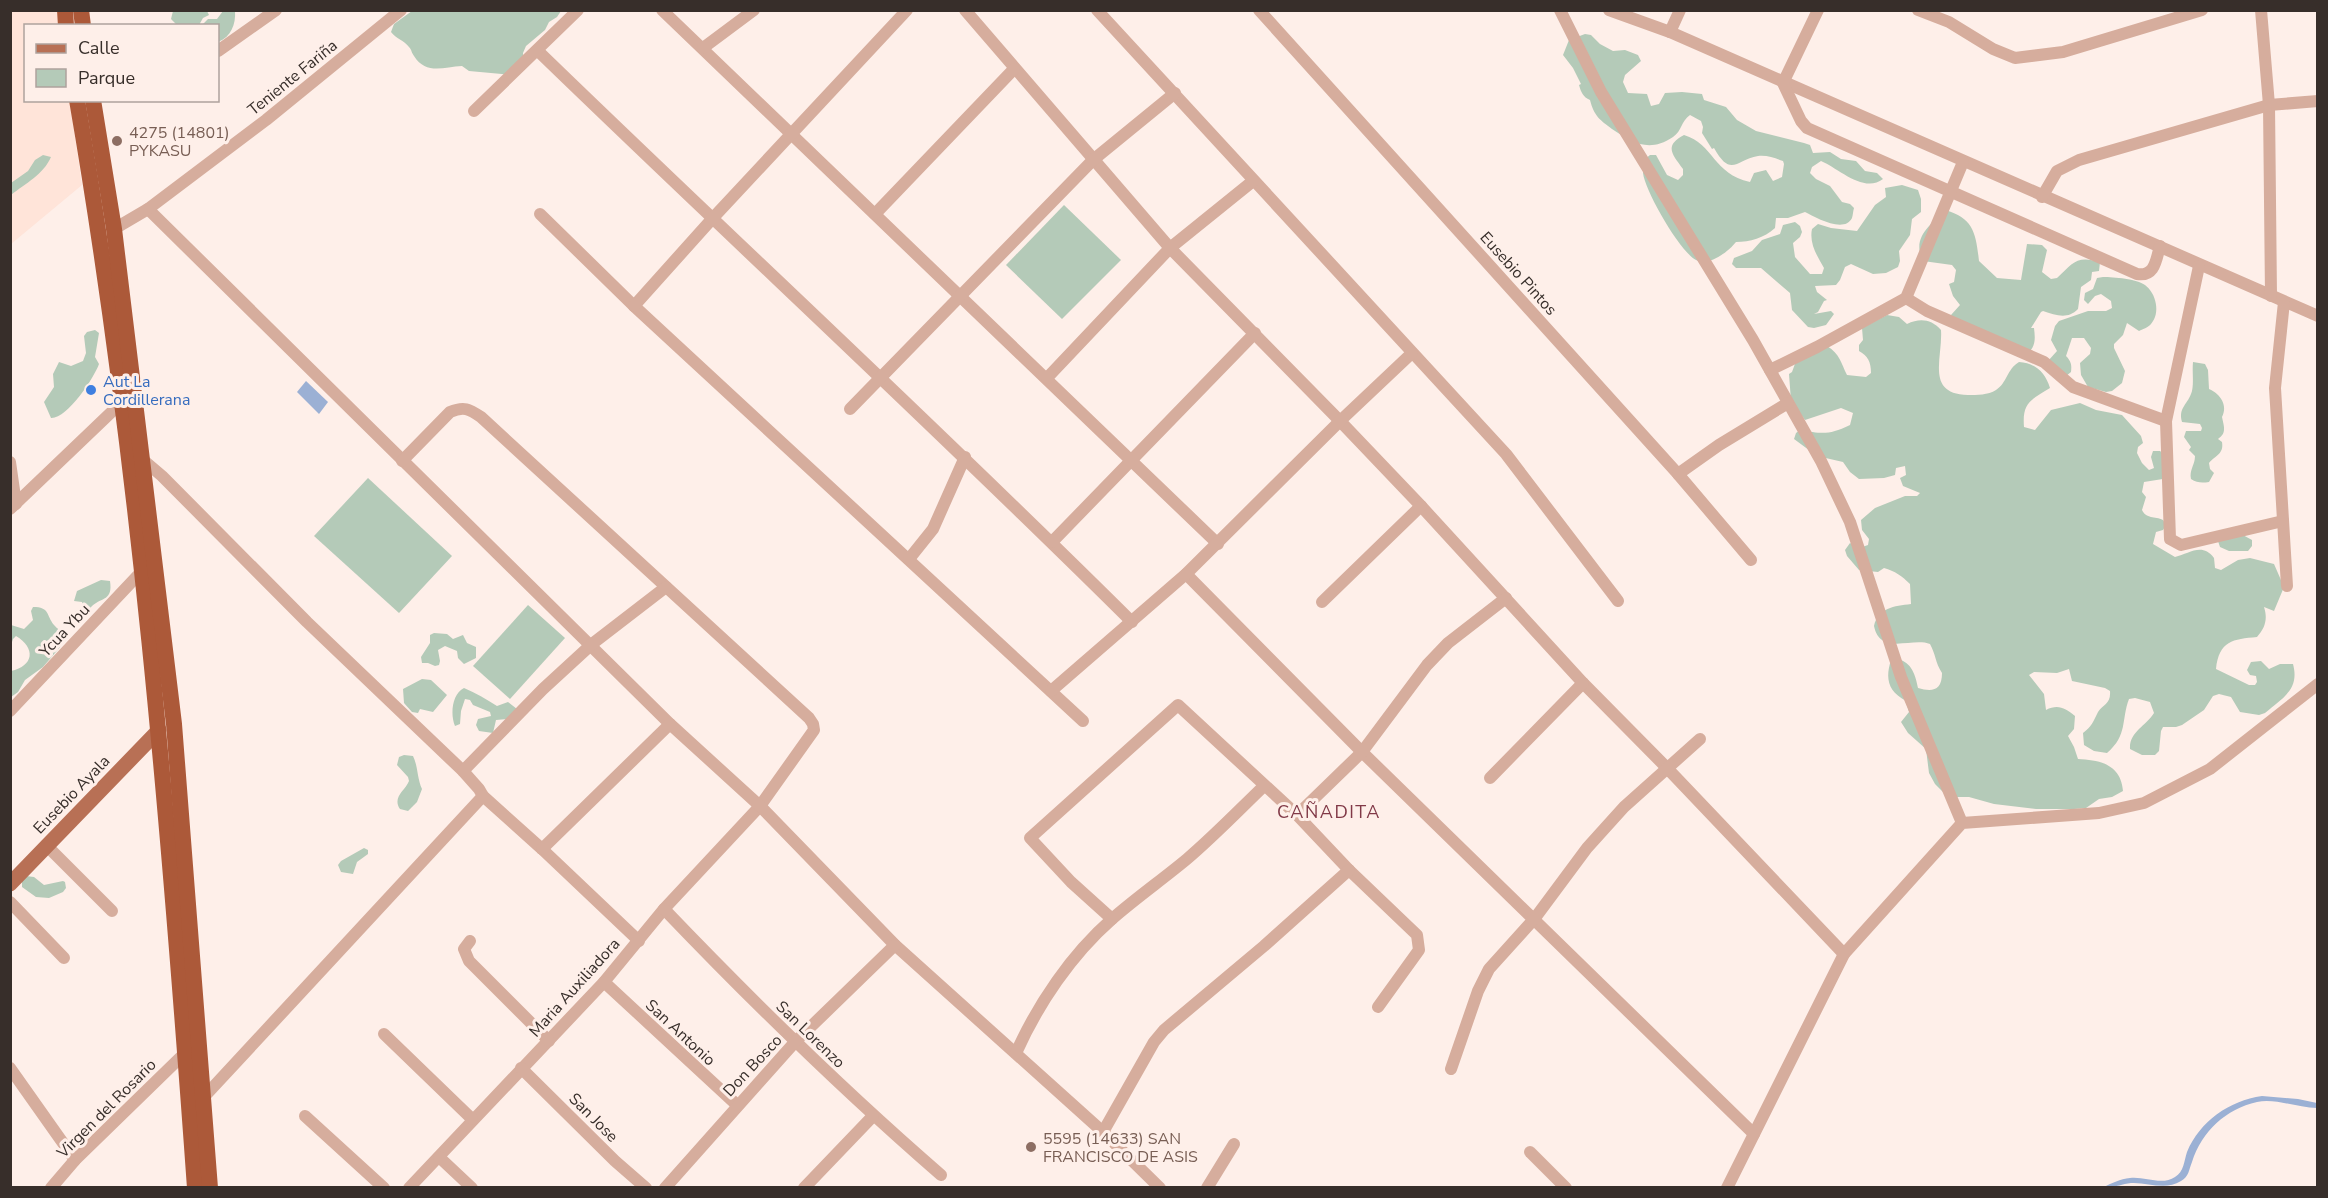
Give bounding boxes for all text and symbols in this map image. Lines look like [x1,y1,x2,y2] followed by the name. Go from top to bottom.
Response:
[24,24,219,102] legend
[243,35,342,121] street label: Teniente Fariña
[78,36,120,60] text: Calle
[78,66,135,90] text: Parque
[129,122,230,162] place label: 4275 (14801) PYKASU
[110,134,124,148] marker: 4275 (14801) PYKASU
[1475,227,1562,320] street label: Eusebio Pintos
[103,371,190,411] place label: Aut La Cordillerana
[84,383,98,397] marker: Aut La Cordillerana
[34,599,95,663] street label: Ycua Ybu
[29,751,115,839] street label: Eusebio Ayala
[1277,800,1381,824] district label: CAÑADITA
[524,933,625,1042] street label: Maria Auxiliadora
[640,995,720,1071] street label: San Antonio
[771,996,850,1073] street label: San Lorenzo
[718,1030,787,1102] street label: Don Bosco
[52,1054,161,1164] street label: Virgen del Rosario
[564,1088,623,1147] street label: San Jose
[1043,1128,1198,1168] place label: 5595 (14633) SAN FRANCISCO DE ASIS
[1024,1140,1038,1154] marker: 5595 (14633) SAN FRANCISCO DE ASIS

